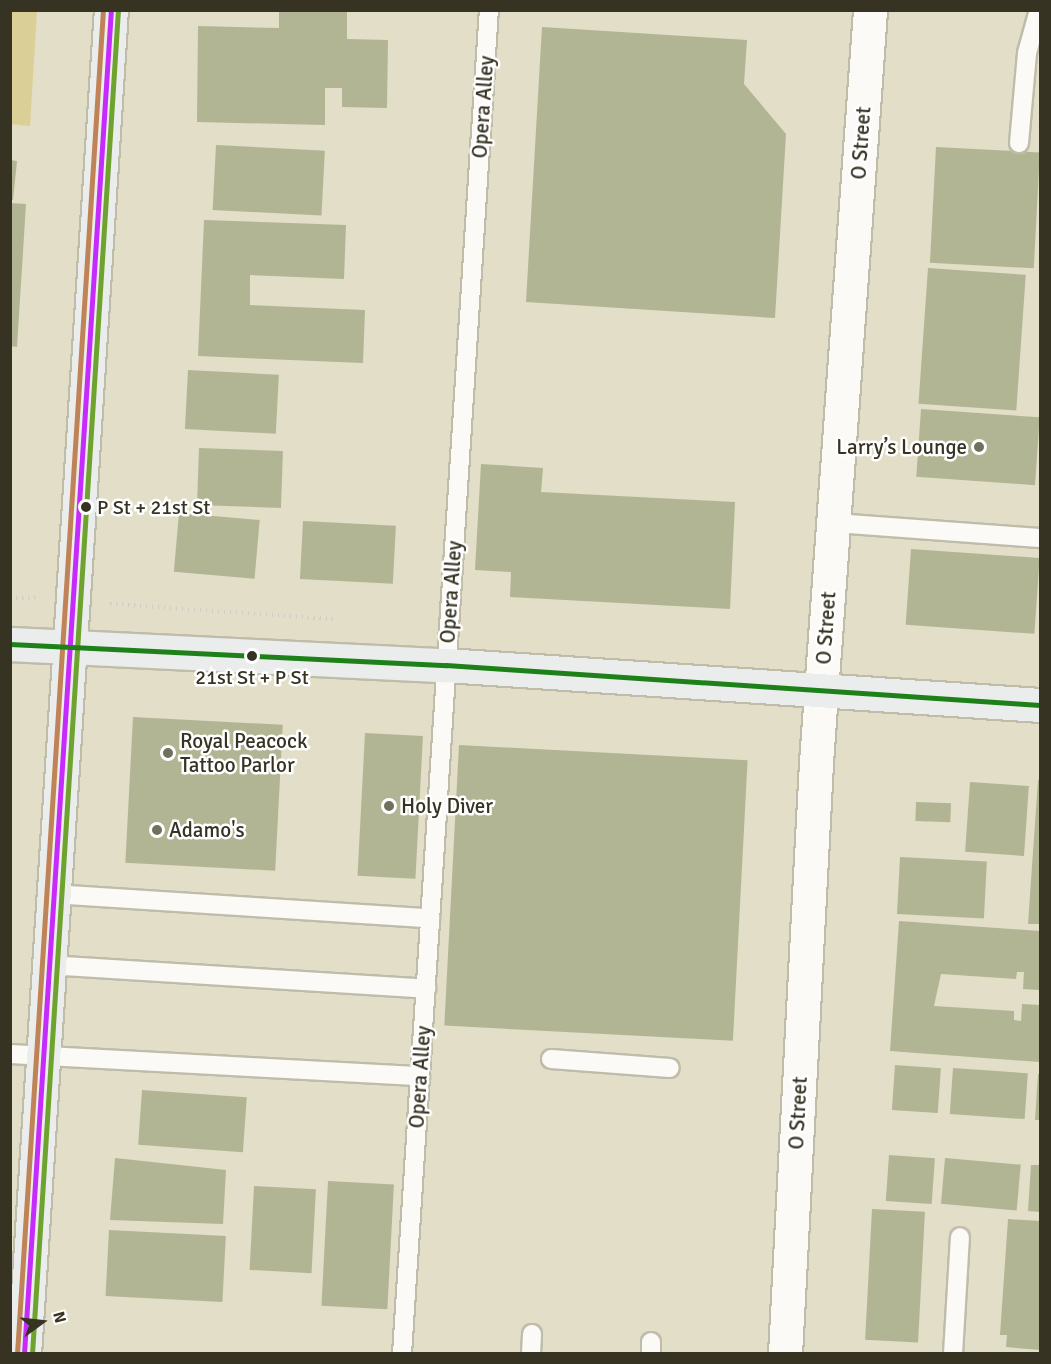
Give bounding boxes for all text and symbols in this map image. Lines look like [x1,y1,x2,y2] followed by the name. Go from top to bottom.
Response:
[467,55,499,159] street label: Opera Alley
[846,106,876,180] street label: O Street
[836,434,967,460] place label: Larry’s Lounge
[972,440,986,454] marker: Larry’s Lounge
[97,495,210,519] place label: P St + 21st St
[80,501,92,513] marker: P St + 21st St
[435,540,467,644] street label: Opera Alley
[811,591,841,665] street label: O Street
[246,650,258,662] marker: 21st St + P St
[195,665,309,689] place label: 21st St + P St
[180,728,307,778] place label: Royal Peacock Tattoo Parlor
[161,746,175,760] marker: Royal Peacock Tattoo Parlor
[401,793,493,819] place label: Holy Diver
[382,799,396,813] marker: Holy Diver
[169,817,245,843] place label: Adamo's
[150,823,164,837] marker: Adamo's
[404,1025,436,1129] street label: Opera Alley
[784,1076,812,1150] street label: O Street
[12,1292,72,1352] north arrow
[48,1309,70,1325] text: N

